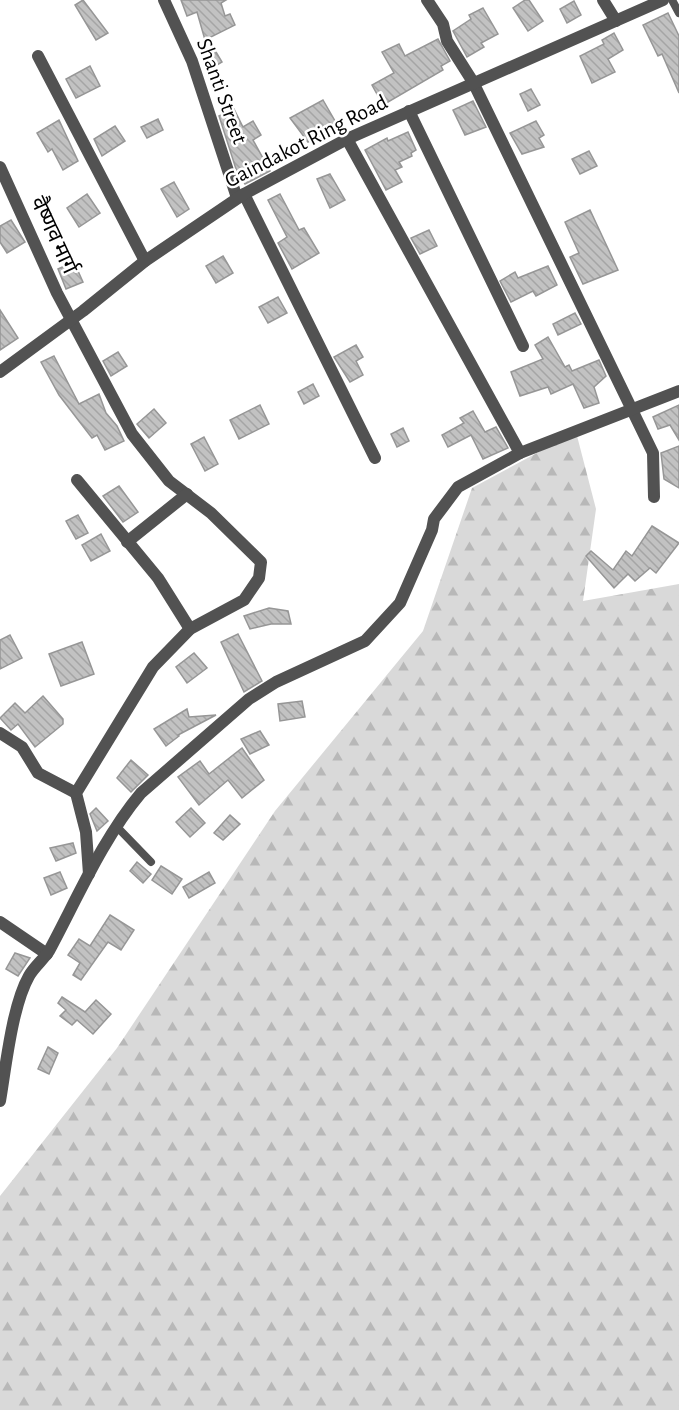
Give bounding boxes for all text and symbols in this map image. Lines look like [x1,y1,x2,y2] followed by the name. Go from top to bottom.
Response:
[193,35,251,147] street label: Shanti Street
[221,90,391,192] street label: Gaindakot Ring Road
[27,192,85,278] street label: वैष्णव मार्ग

